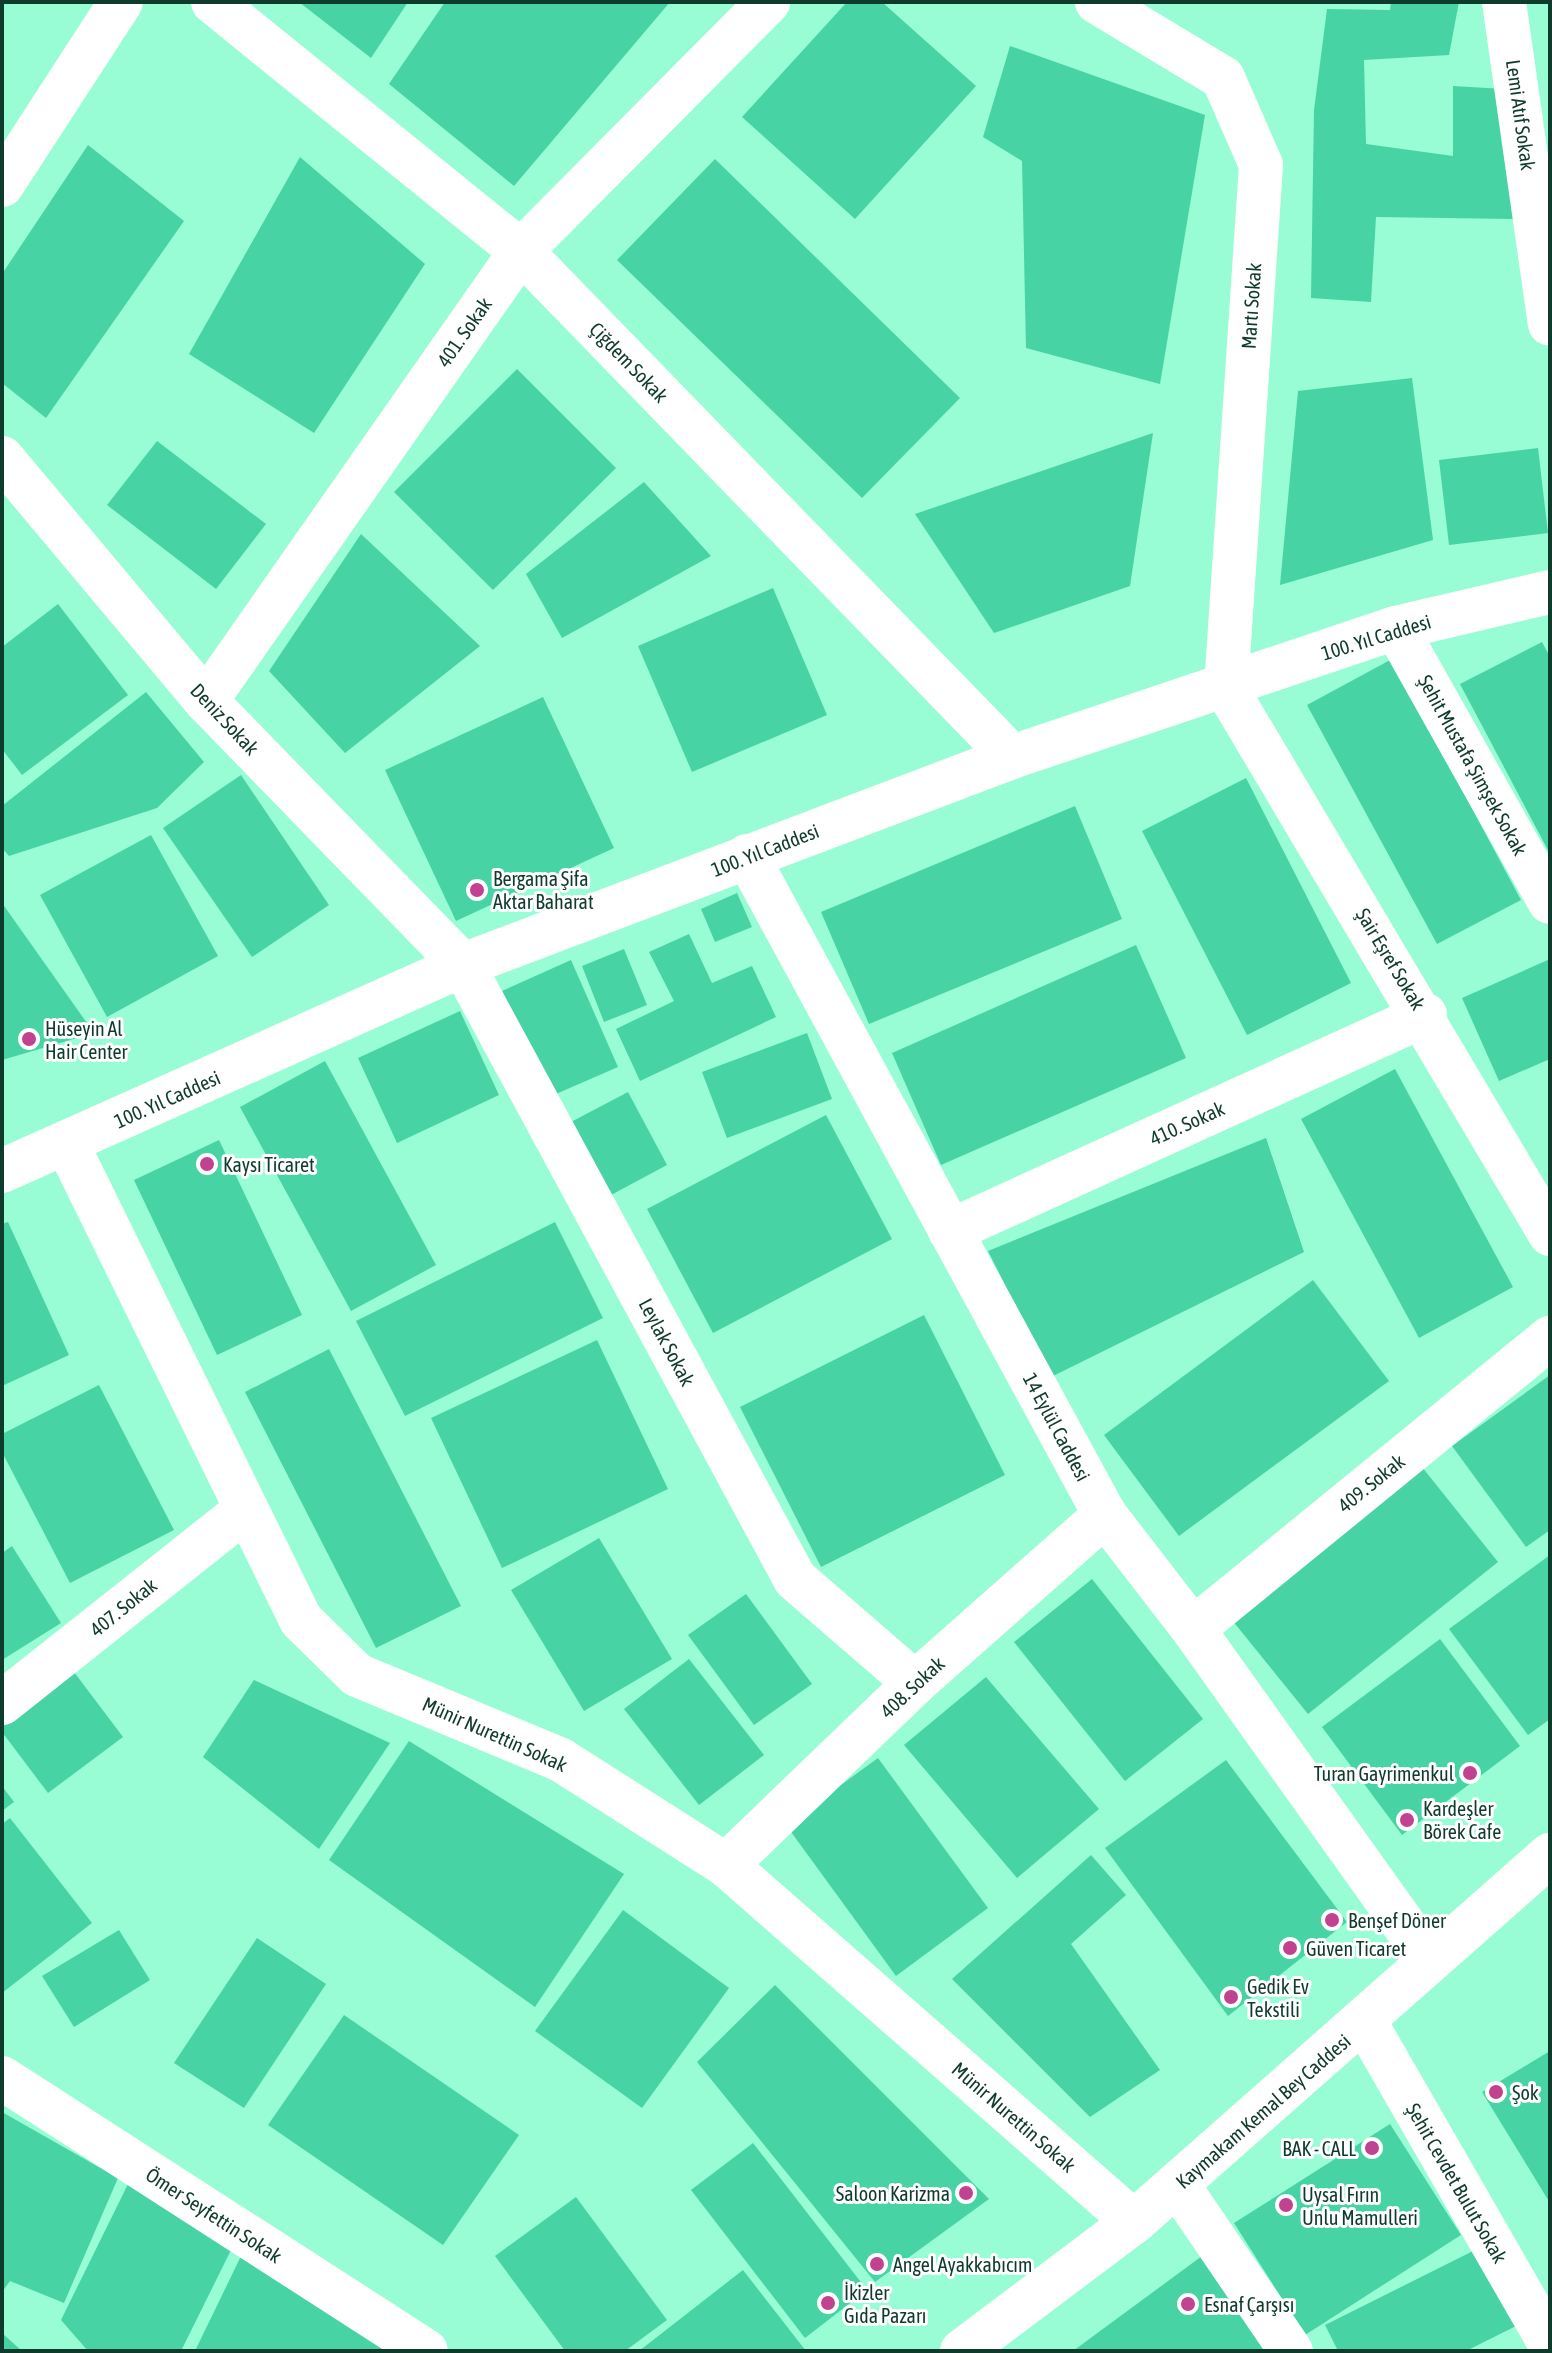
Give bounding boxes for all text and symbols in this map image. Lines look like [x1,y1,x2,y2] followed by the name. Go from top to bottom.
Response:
[1501,58,1541,172] street label: Lemi Atıf Sokak
[1236,262,1266,350] street label: Martı Sokak
[431,293,497,371] street label: 401. Sokak
[585,317,673,407] street label: Çiğdem Sokak
[1318,609,1434,665] street label: 100. Yıl Caddesi
[1413,670,1533,860] street label: Şehit Mustafa Şimşek Sokak
[186,678,264,760] street label: Deniz Sokak
[708,818,822,882] street label: 100. Yıl Caddesi
[493,866,594,913] place label: Bergama Şifa Aktar Baharat
[468,881,486,899] marker: Bergama Şifa Aktar Baharat
[1351,904,1431,1014] street label: Şair Eşref Sokak
[45,1016,127,1063] place label: Hüseyin Al Hair Center
[20,1030,38,1048] marker: Hüseyin Al Hair Center
[110,1065,224,1133] street label: 100. Yıl Caddesi
[1146,1096,1228,1150] street label: 410. Sokak
[223,1152,315,1176] place label: Kaysı Ticaret
[198,1155,216,1173] marker: Kaysı Ticaret
[634,1294,700,1390] street label: Leylak Sokak
[1018,1369,1096,1485] street label: 14 Eylül Caddesi
[1333,1449,1409,1517] street label: 409. Sokak
[85,1573,161,1641] street label: 407. Sokak
[875,1651,949,1723] street label: 408. Sokak
[419,1691,571,1777] street label: Münir Nurettin Sokak
[1314,1761,1454,1785] place label: Turan Gayrimenkul
[1461,1764,1479,1782] marker: Turan Gayrimenkul
[1423,1796,1501,1843] place label: Kardeşler Börek Cafe
[1398,1811,1416,1829] marker: Kardeşler Börek Cafe
[1348,1908,1446,1932] place label: Benşef Döner
[1323,1911,1341,1929] marker: Benşef Döner
[1306,1936,1406,1960] place label: Güven Ticaret
[1281,1939,1299,1957] marker: Güven Ticaret
[1247,1974,1309,2021] place label: Gedik Ev Tekstili
[1222,1988,1240,2006] marker: Gedik Ev Tekstili
[1171,2029,1355,2193] street label: Kaymakam Kemal Bey Caddesi
[947,2057,1081,2177] street label: Münir Nurettin Sokak
[1512,2080,1539,2104] place label: Şok
[1487,2083,1505,2101] marker: Şok
[1401,2099,1513,2267] street label: Şehit Cevdet Bulut Sokak
[1282,2136,1356,2160] place label: BAK - CALL
[1363,2139,1381,2157] marker: BAK - CALL
[142,2162,286,2268] street label: Ömer Seyfettin Sokak
[836,2181,950,2205] place label: Saloon Karizma
[1302,2182,1418,2229] place label: Uysal Fırın Unlu Mamulleri
[957,2184,975,2202] marker: Saloon Karizma
[1277,2196,1295,2214] marker: Uysal Fırın Unlu Mamulleri
[893,2252,1032,2276] place label: Angel Ayakkabıcım
[868,2255,886,2273] marker: Angel Ayakkabıcım
[844,2280,926,2327] place label: İkizler Gıda Pazarı
[1204,2292,1294,2316] place label: Esnaf Çarşısı
[819,2294,837,2312] marker: İkizler Gıda Pazarı
[1179,2295,1197,2313] marker: Esnaf Çarşısı

